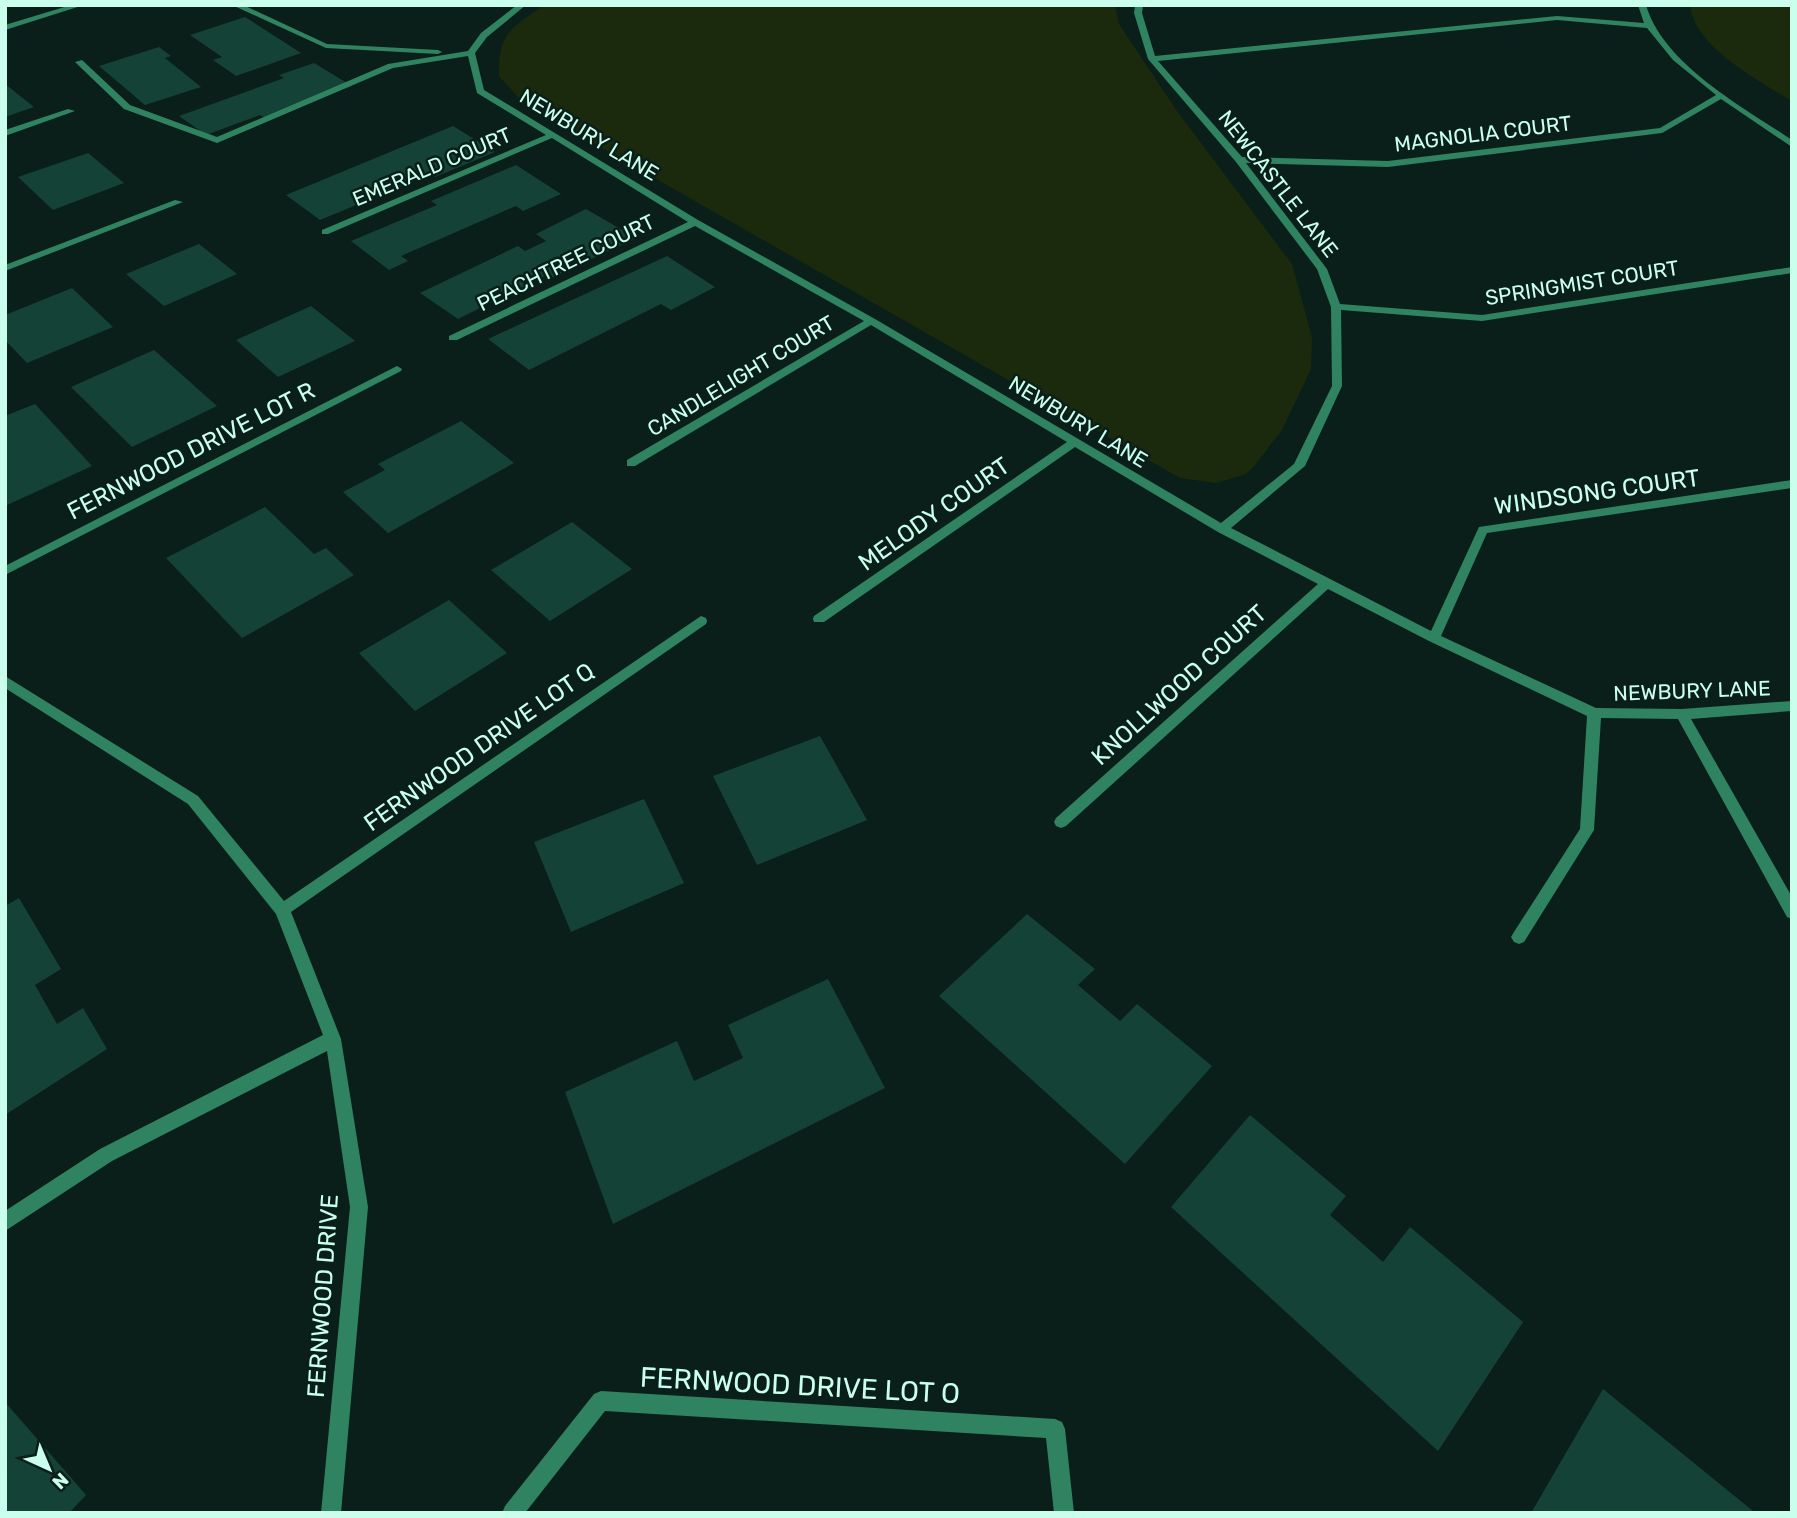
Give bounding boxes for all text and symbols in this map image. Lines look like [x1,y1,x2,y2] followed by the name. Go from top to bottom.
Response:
[515,83,663,186] street label: NEWBURY LANE
[1213,105,1344,262] street label: NEWCASTLE LANE
[1393,110,1573,157] street label: MAGNOLIA COURT
[349,122,515,211] street label: EMERALD COURT
[473,209,659,316] street label: PEACHTREE COURT
[1483,255,1681,310] street label: SPRINGMIST COURT
[643,310,839,441] street label: CANDLELIGHT COURT
[1004,370,1152,473] street label: NEWBURY LANE
[63,376,319,526] street label: FERNWOOD DRIVE LOT R
[853,451,1015,577] street label: MELODY COURT
[1492,464,1702,520] street label: WINDSONG COURT
[1086,599,1272,771] street label: KNOLLWOOD COURT
[359,657,599,837] street label: FERNWOOD DRIVE LOT Q
[1613,675,1771,706] street label: NEWBURY LANE
[302,1193,344,1399] street label: FERNWOOD DRIVE
[639,1361,961,1410] street label: FERNWOOD DRIVE LOT O
[14,1434,84,1504] north arrow
[48,1468,73,1494] text: N

